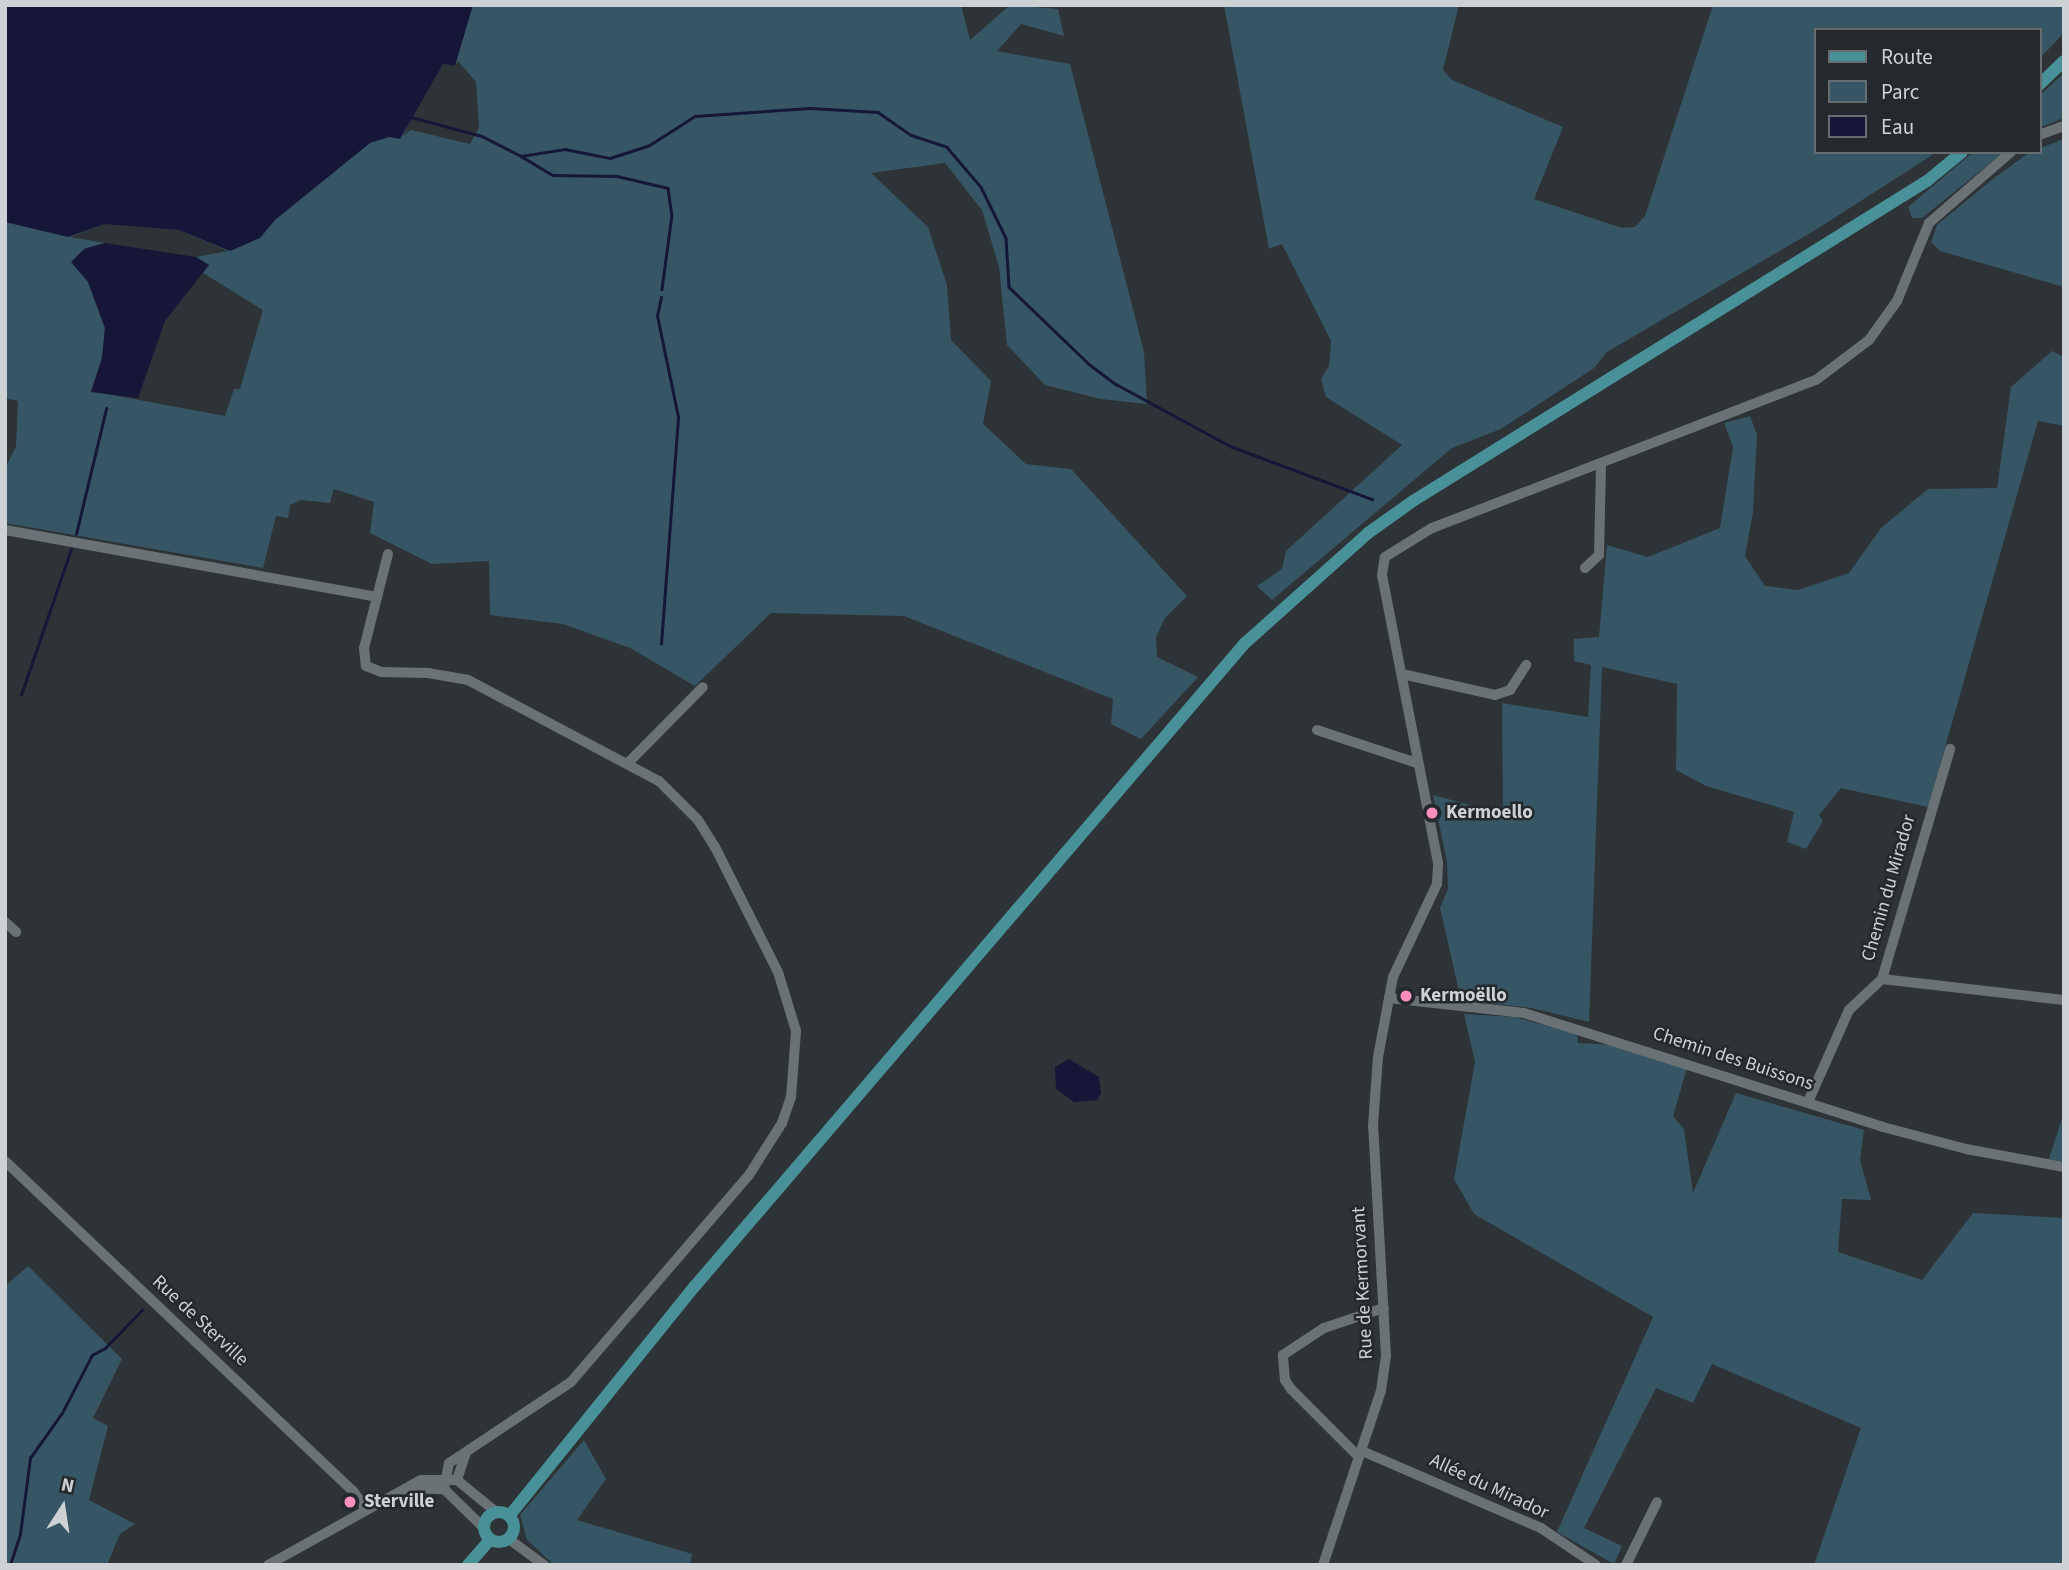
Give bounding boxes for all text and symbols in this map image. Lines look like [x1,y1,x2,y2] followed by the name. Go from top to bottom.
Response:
[1814,28,2041,154] legend
[1881,42,1933,72] text: Route
[1881,77,1919,107] text: Parc
[1881,112,1914,142] text: Eau
[1446,802,1533,824] place label: Kermoello
[1424,805,1440,821] marker: Kermoello
[1857,812,1921,964] street label: Chemin du Mirador
[1420,985,1507,1007] place label: Kermoëllo
[1398,988,1414,1004] marker: Kermoëllo
[1650,1022,1816,1096] street label: Chemin des Buissons
[1348,1206,1378,1360] street label: Rue de Kermorvant
[147,1271,253,1371] street label: Rue de Sterville
[1426,1449,1552,1525] street label: Allée du Mirador
[58,1471,76,1500] text: N
[28,1472,98,1542] north arrow
[364,1491,434,1513] place label: Sterville
[342,1494,358,1510] marker: Sterville

